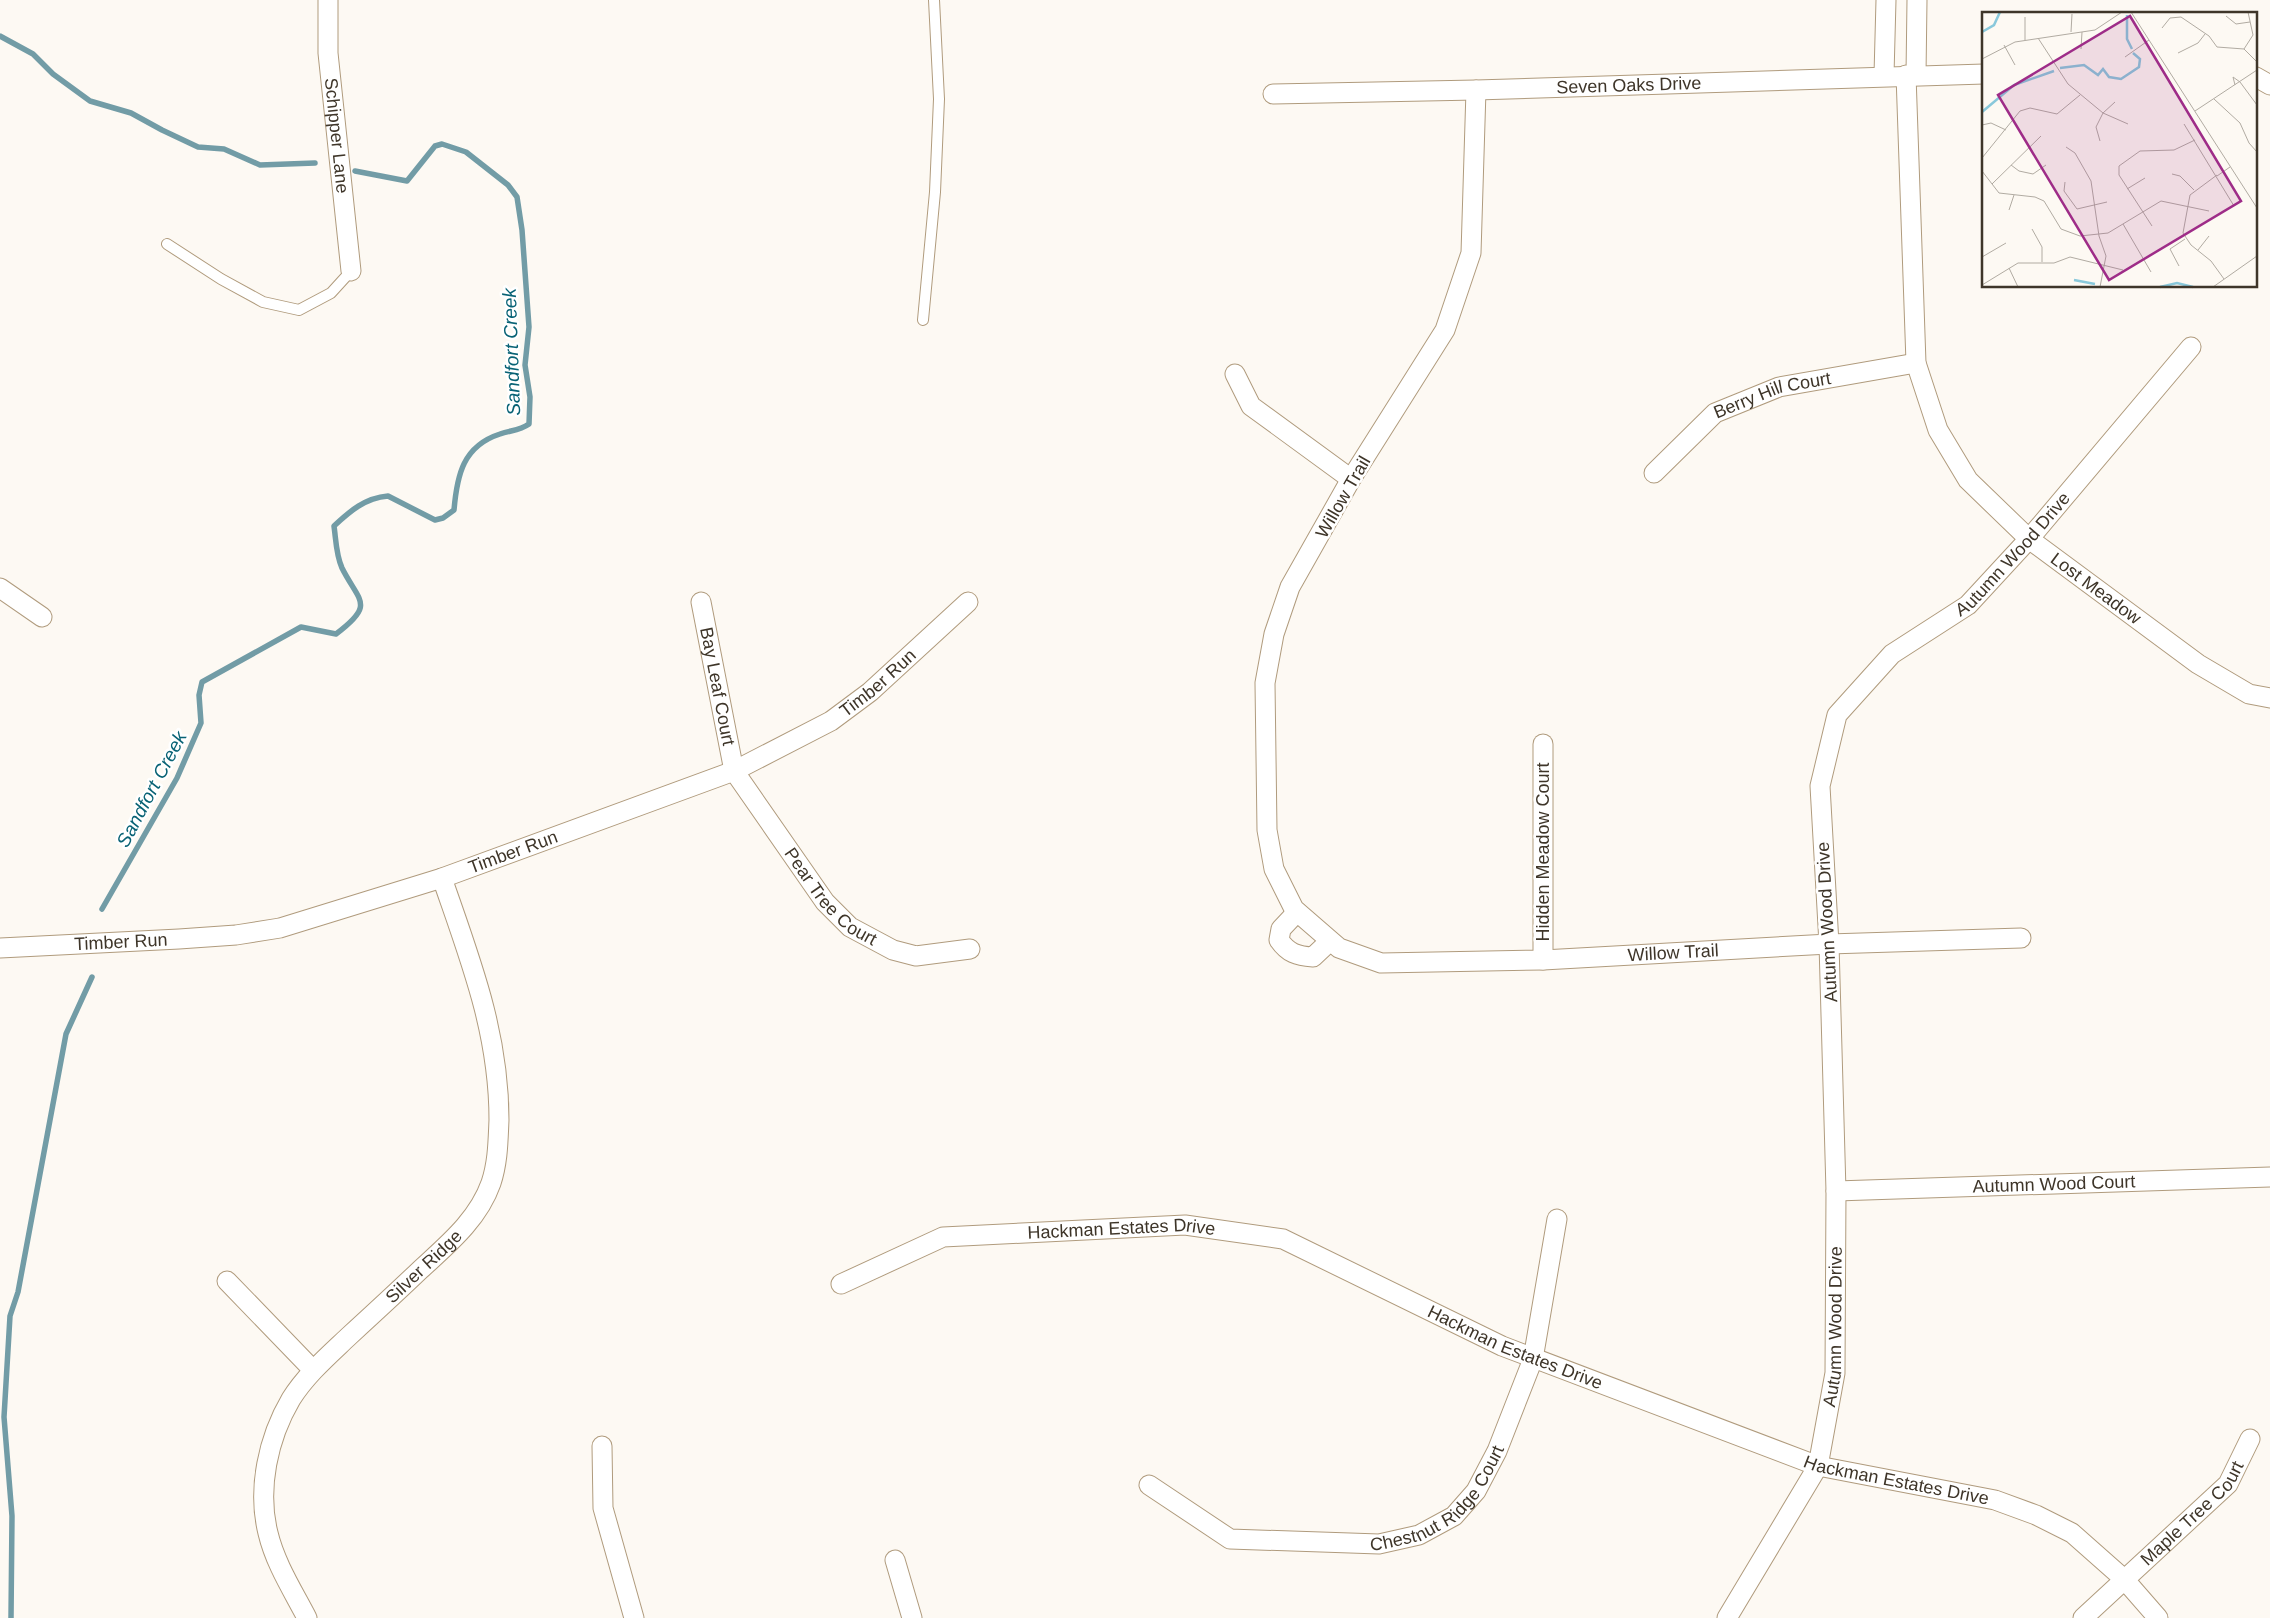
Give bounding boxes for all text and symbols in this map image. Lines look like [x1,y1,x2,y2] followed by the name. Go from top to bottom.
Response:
[1982,12,2258,288] inset map
[1556,73,1702,97] street label: Seven Oaks Drive
[321,77,353,194] street label: Schipper Lane
[499,286,524,416] water label: Sandfort Creek
[1711,368,1832,422] street label: Berry Hill Court
[1312,453,1374,541] street label: Willow Trail
[1952,488,2074,620] street label: Autumn Wood Drive
[2047,549,2146,629] street label: Lost Meadow
[696,626,739,747] street label: Bay Leaf Court
[836,645,920,721] street label: Timber Run
[112,727,191,851] water label: Sandfort Creek
[1533,762,1553,942] street label: Hidden Meadow Court
[466,827,560,877] street label: Timber Run
[1813,841,1841,1003] street label: Autumn Wood Drive
[780,844,880,950] street label: Pear Tree Court
[74,930,168,954] street label: Timber Run
[1627,940,1719,965] street label: Willow Trail
[1972,1171,2136,1197] street label: Autumn Wood Court
[1027,1215,1217,1243] street label: Hackman Estates Drive
[382,1226,466,1307] street label: Silver Ridge
[1819,1246,1846,1408] street label: Autumn Wood Drive
[1424,1301,1605,1393] street label: Hackman Estates Drive
[1370,1443,1508,1554] street label: Chestnut Ridge Court
[1801,1452,1990,1509] street label: Hackman Estates Drive
[2137,1458,2248,1569] street label: Maple Tree Court

